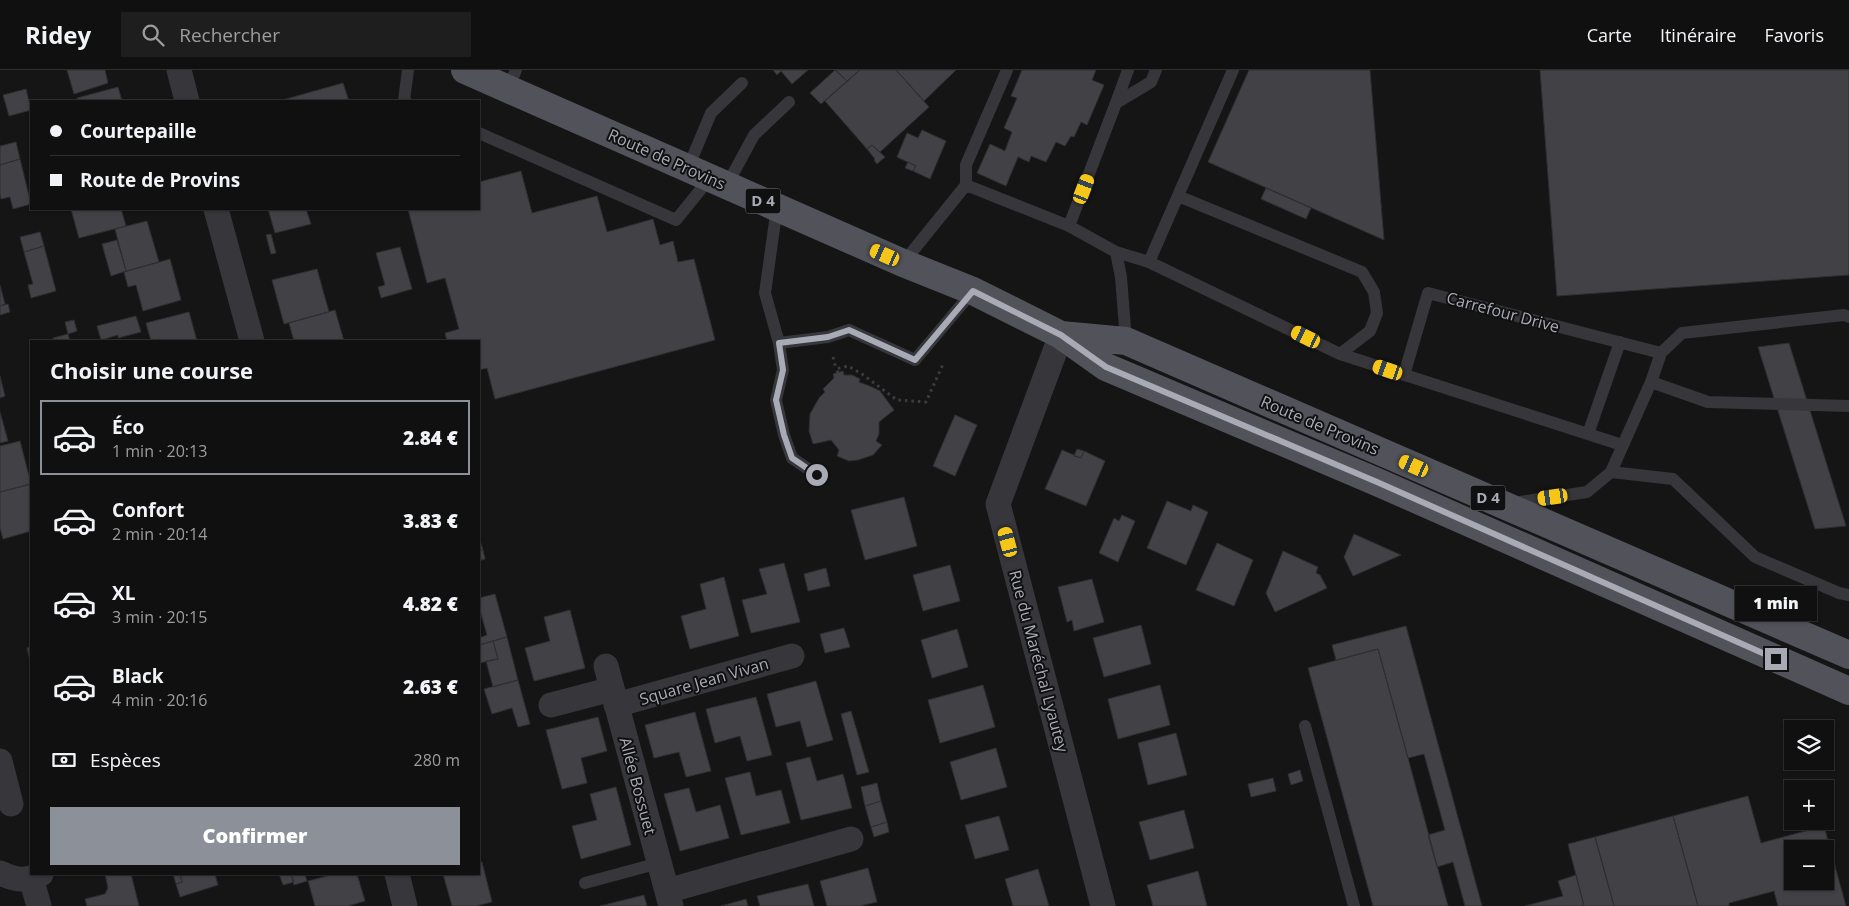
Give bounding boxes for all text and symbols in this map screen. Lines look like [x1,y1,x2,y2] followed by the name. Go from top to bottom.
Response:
[121,12,471,57] search box
[25,18,91,51] text: Ridey
[139,21,167,49] icon: search
[179,22,280,48] text: Rechercher
[1587,23,1632,47] text: Carte
[1660,23,1736,47] text: Itinéraire
[1764,23,1824,47] text: Favoris
[80,118,197,144] text: Courtepaille
[605,123,729,195] street label: Route de Provins
[80,167,240,193] text: Route de Provins
[1071,172,1096,206] car
[746,188,780,214] road number: D 4
[868,242,901,268] car
[1444,286,1562,338] street label: Carrefour Drive
[1289,324,1322,350] car
[50,355,253,385] text: Choisir une course
[1371,358,1404,382] car
[1258,390,1382,460] street label: Route de Provins
[112,414,144,440] text: Éco
[52,415,97,460] icon: car
[403,425,458,451] text: 2.84 €
[112,440,207,462] text: 1 min · 20:13
[1397,453,1430,479] car
[806,464,828,486] route start
[1470,486,1506,510] road number: D 4
[1537,487,1568,507] car
[112,497,184,523] text: Confort
[52,498,97,543] icon: car
[403,508,458,534] text: 3.83 €
[112,523,207,545] text: 2 min · 20:14
[996,526,1019,558] car
[1004,567,1074,755] street label: Rue du Maréchal Lyautey
[112,580,135,606] text: XL
[52,581,97,626] icon: car
[1735,586,1817,622] callout: 1 min
[403,591,458,617] text: 4.82 €
[1753,592,1799,614] text: 1 min
[112,606,207,628] text: 3 min · 20:15
[1765,648,1787,670] route end
[637,652,771,710] street label: Square Jean Vivan
[112,663,164,689] text: Black
[52,664,97,709] icon: car
[403,674,458,700] text: 2.63 €
[112,689,207,711] text: 4 min · 20:16
[1784,720,1834,890] map controls
[1784,720,1834,770] button: layers
[614,735,662,837] street label: Allée Bossuet
[50,746,78,774] icon: cash
[90,747,161,773] text: Espèces
[414,749,460,771] text: 280 m
[1784,780,1834,830] button: +
[50,807,460,865] button: Confirmer
[1784,840,1834,890] button: −

